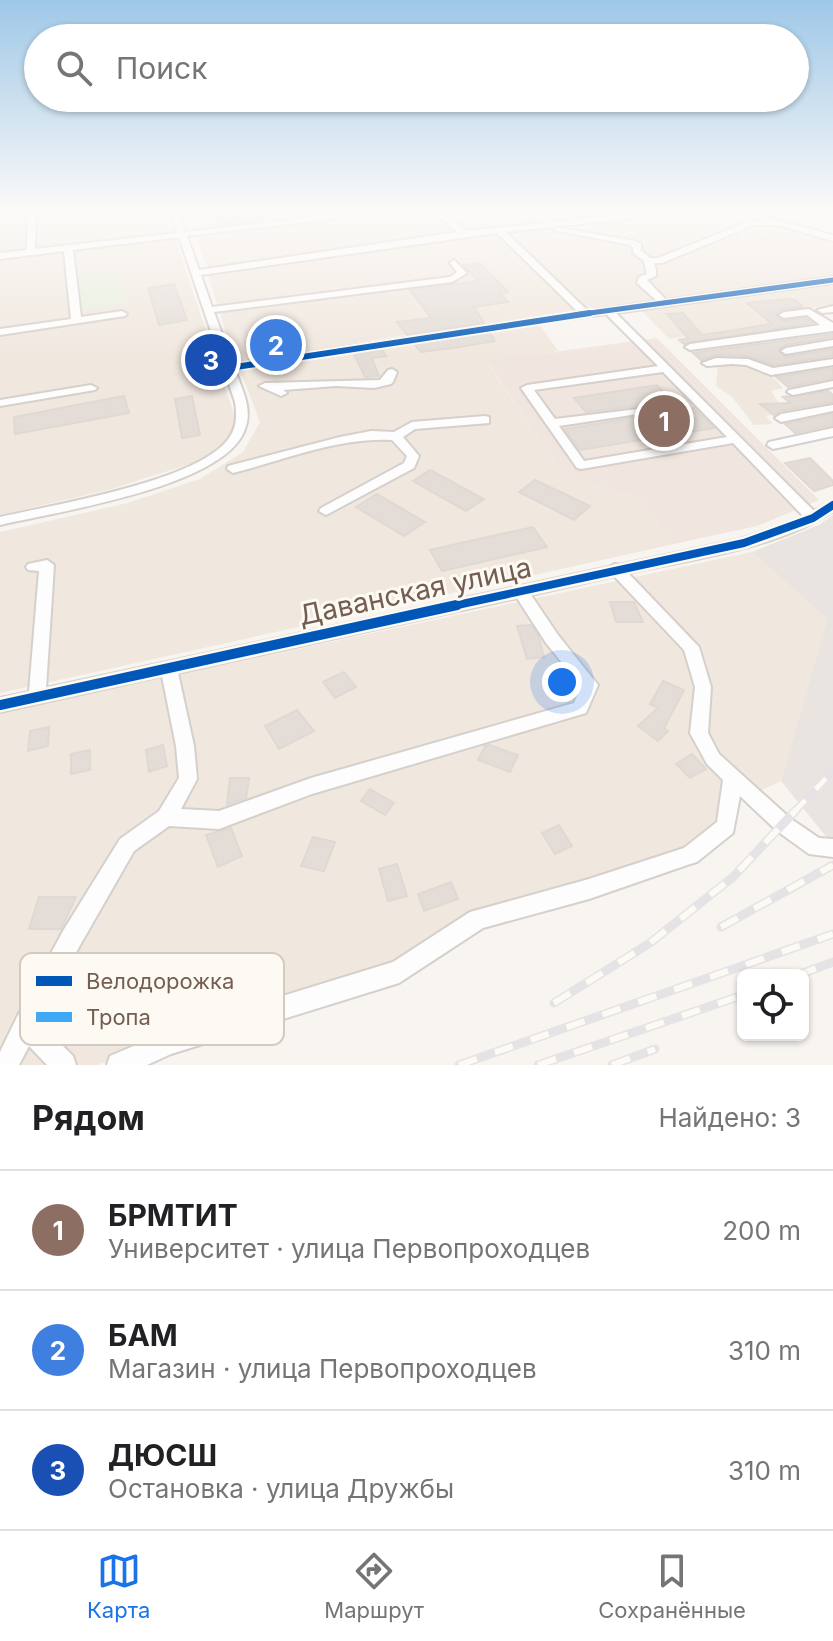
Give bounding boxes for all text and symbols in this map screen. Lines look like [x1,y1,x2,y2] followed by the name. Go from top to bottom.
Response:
[24,24,809,112] search box
[52,46,96,90] icon: search
[116,50,207,86] text: Поиск
[250,315,302,375] pin: 2
[185,330,237,390] pin: 3
[638,391,690,451] pin: 1
[296,550,534,632] street label: Даванская улица
[542,662,582,702] your location
[20,953,284,1045] legend
[86,968,234,994] text: Велодорожка
[737,969,809,1041] map controls
[737,969,809,1041] button: locate
[86,1004,151,1030] text: Тропа
[32,1097,145,1138] text: Рядом
[658,1102,801,1133] text: Найдено: 3
[108,1197,238,1233] text: БРМТИТ
[52,1215,64,1246] text: 1
[722,1215,801,1246] text: 200 m
[108,1233,590,1264] text: Университет · улица Первопроходцев
[108,1317,178,1353] text: БАМ
[50,1335,66,1366] text: 2
[728,1335,801,1366] text: 310 m
[108,1353,537,1384] text: Магазин · улица Первопроходцев
[108,1437,217,1473] text: ДЮСШ
[50,1455,66,1486] text: 3
[728,1455,801,1486] text: 310 m
[108,1473,454,1504] text: Остановка · улица Дружбы
[87,1549,150,1623] tab: Карта
[324,1549,424,1623] tab: Маршрут
[598,1549,746,1623] tab: Сохранённые

